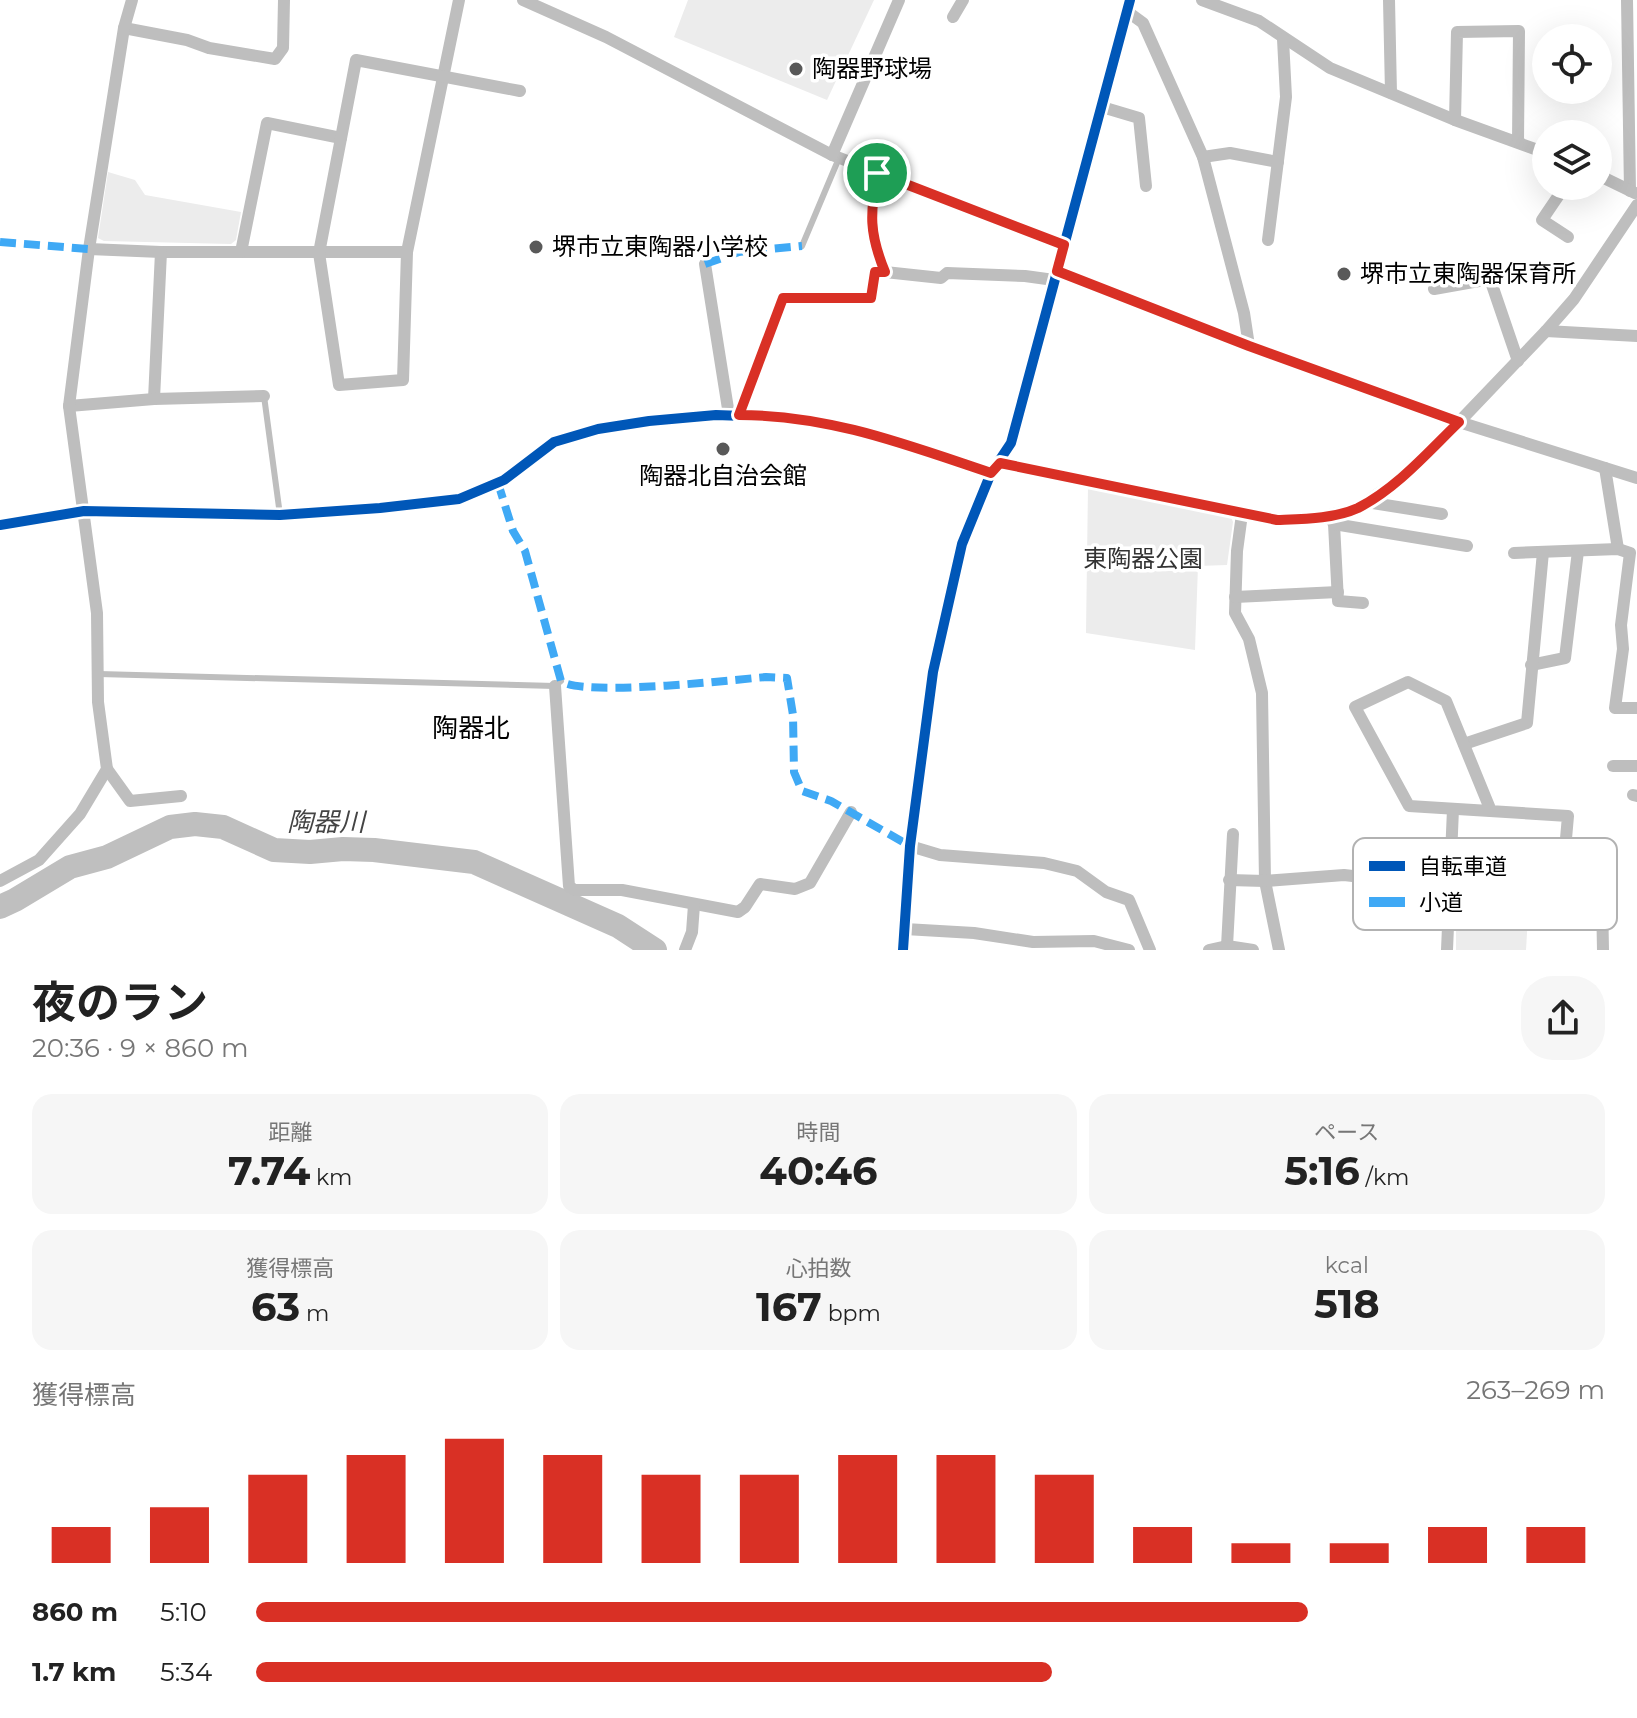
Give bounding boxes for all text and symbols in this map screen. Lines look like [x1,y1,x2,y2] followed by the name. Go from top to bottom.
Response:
[1532,24,1612,200] map controls
[1532,24,1612,104] button: locate
[812,54,932,83] place label: 陶器野球場
[787,60,805,78] marker: 陶器野球場
[1532,120,1612,200] button: layers
[843,139,911,207] pin
[855,151,899,195] icon: arrive
[552,232,768,261] place label: 堺市立東陶器小学校
[527,238,545,256] marker: 堺市立東陶器小学校
[1360,259,1576,288] place label: 堺市立東陶器保育所
[1335,265,1353,283] marker: 堺市立東陶器保育所
[714,440,732,458] marker: 陶器北自治会館
[639,461,807,490] place label: 陶器北自治会館
[1083,544,1203,573] park label: 東陶器公園
[432,712,510,744] district label: 陶器北
[287,806,368,838] water label: 陶器川
[1353,838,1617,930] legend
[1419,853,1507,880] text: 自転車道
[1419,889,1463,916] text: 小道
[32,975,208,1029] text: 夜のラン
[1521,976,1605,1060] button: share
[32,1032,249,1064] text: 20:36 · 9 × 860 m
[268,1119,312,1146] text: 距離
[796,1119,841,1146] text: 時間
[1314,1119,1379,1146] text: ペース
[228,1146,310,1195] text: 7.74
[759,1146,878,1195] text: 40:46
[1284,1146,1360,1195] text: 5:16
[310,1164,352,1191] text: km
[1360,1164,1409,1191] text: /km
[1325,1252,1369,1279] text: kcal
[246,1255,334,1282] text: 獲得標高
[785,1255,852,1282] text: 心拍数
[1314,1279,1380,1328] text: 518
[251,1282,300,1331] text: 63
[756,1282,822,1331] text: 167
[300,1300,329,1327] text: m
[822,1300,881,1327] text: bpm
[1466,1374,1605,1406] text: 263–269 m
[32,1379,136,1411] text: 獲得標高
[32,1596,118,1628] text: 860 m
[160,1596,207,1628] text: 5:10
[32,1656,116,1688] text: 1.7 km
[160,1656,212,1688] text: 5:34

